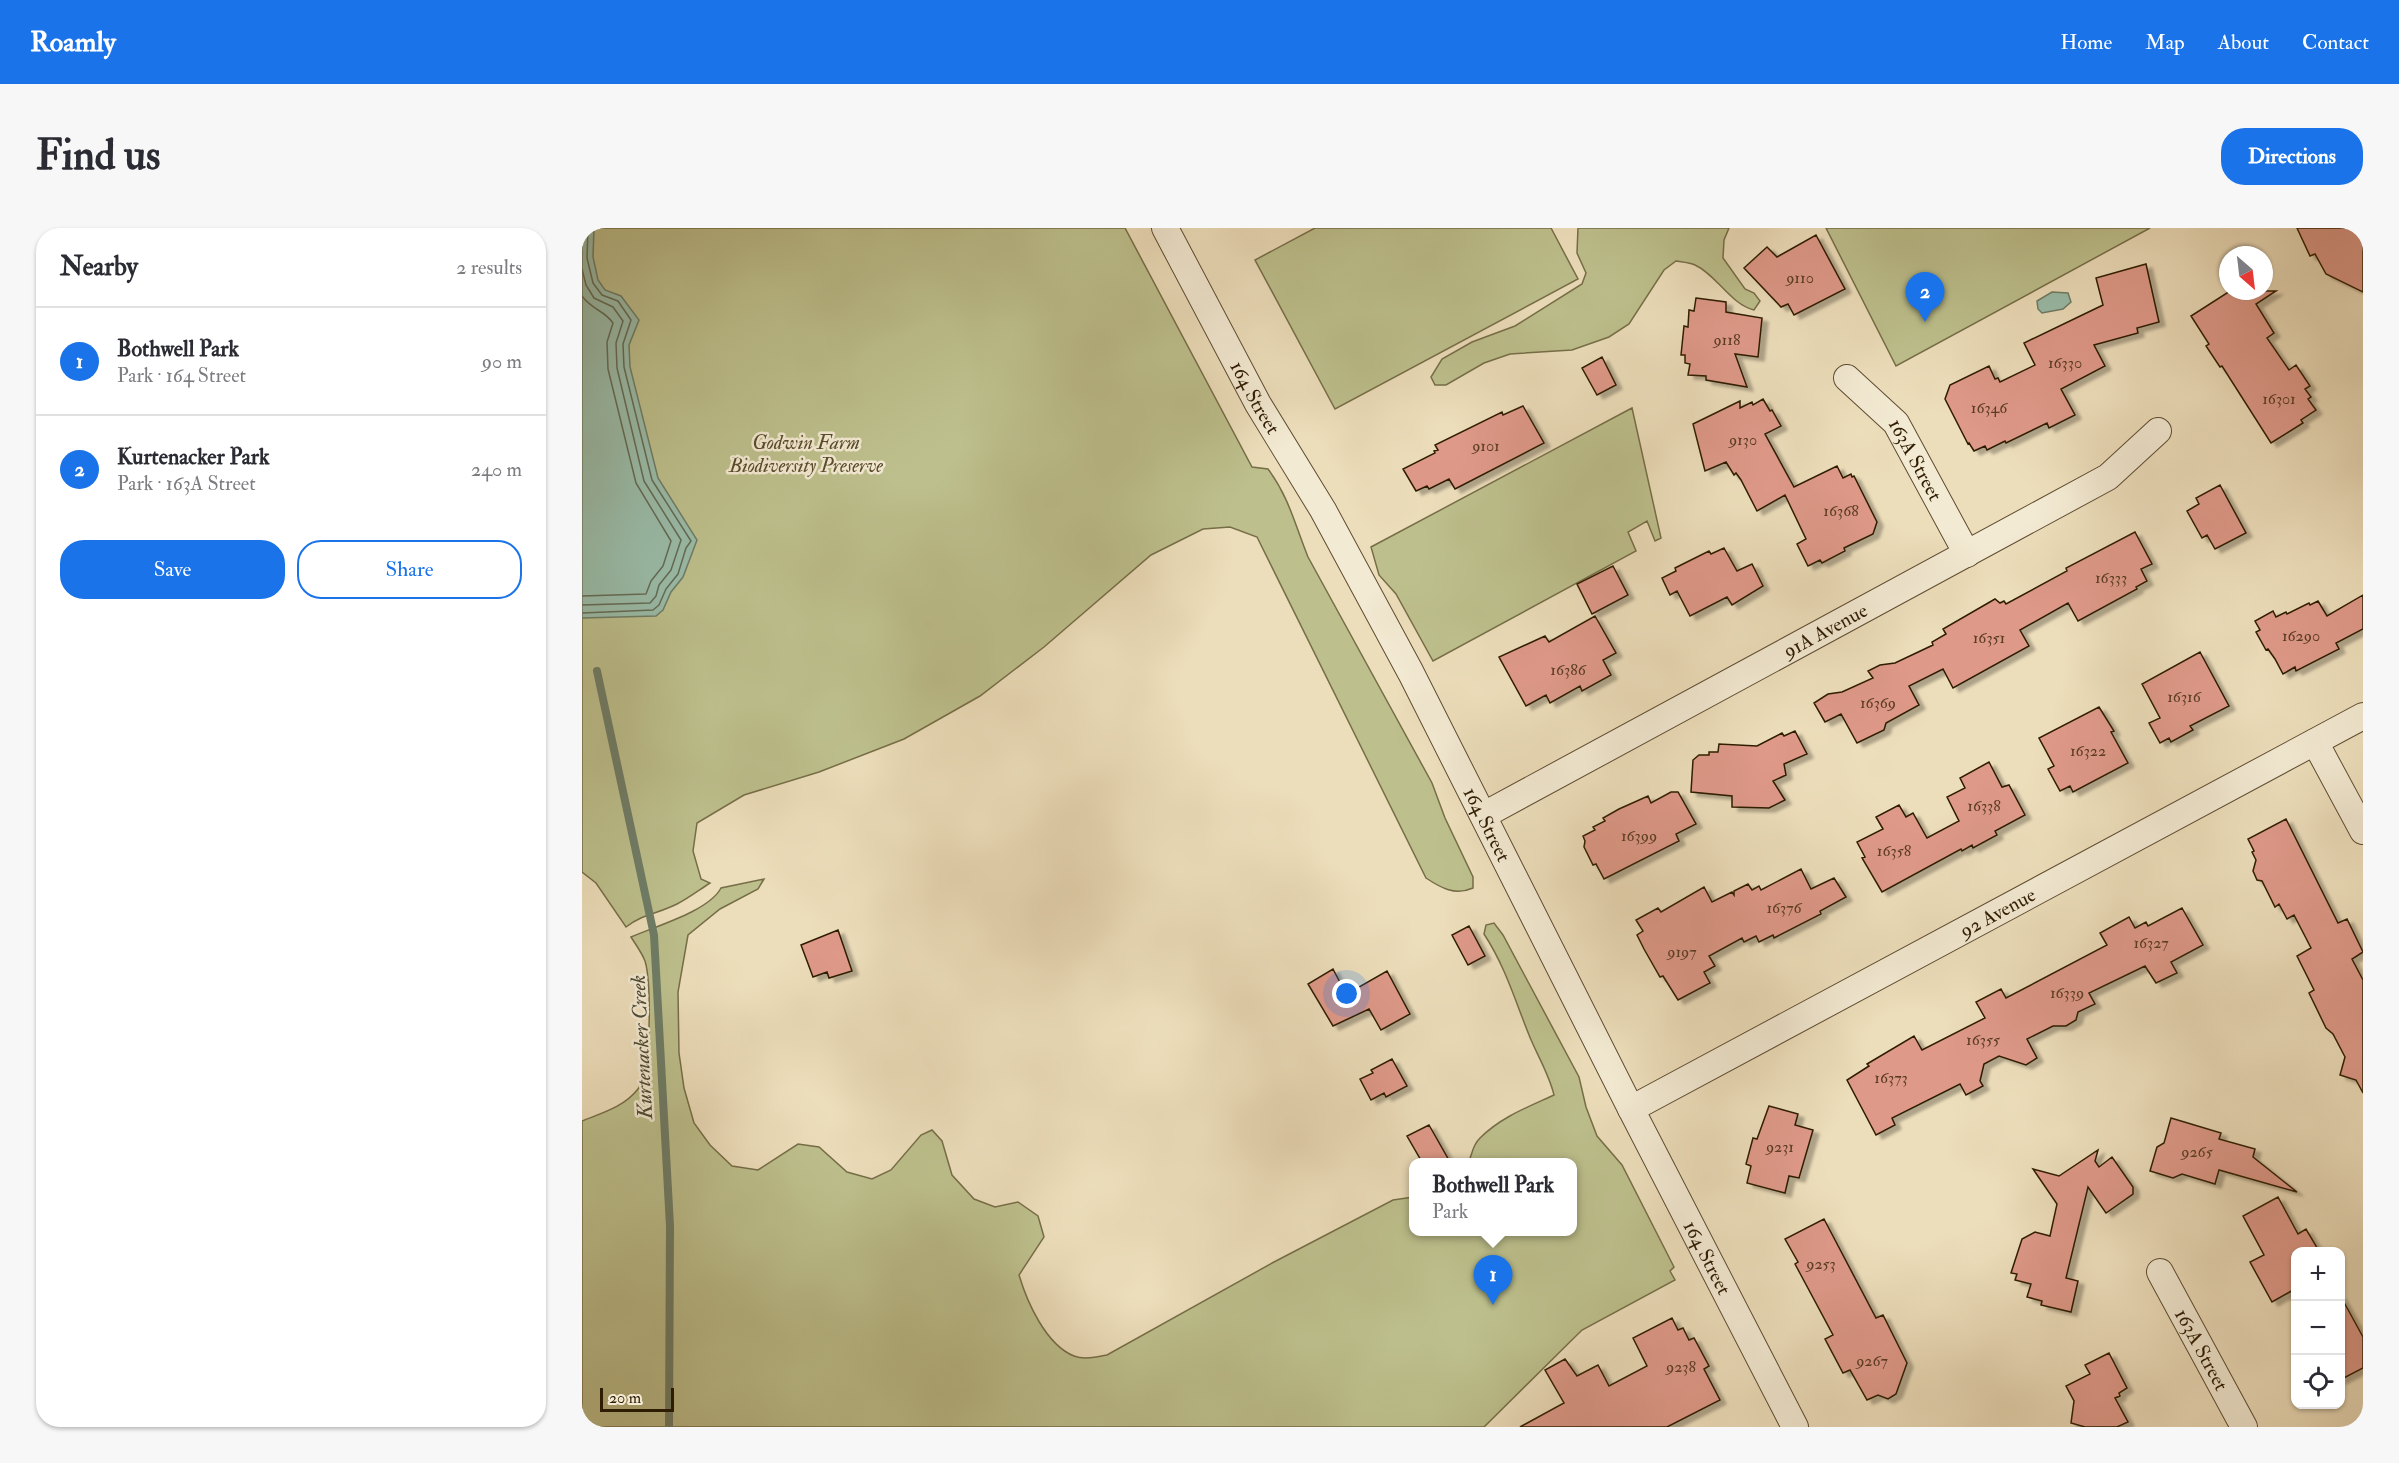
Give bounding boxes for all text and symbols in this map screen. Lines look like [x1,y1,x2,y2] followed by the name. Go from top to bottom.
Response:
[30,25,116,60] text: Roamly
[2060,29,2112,56] text: Home
[2145,29,2185,56] text: Map
[2218,29,2269,56] text: About
[2302,29,2369,56] text: Contact
[2221,128,2363,185] button: Directions
[36,130,160,182] text: Find us
[2219,246,2273,300] north arrow
[60,251,138,283] text: Nearby
[456,255,522,280] text: 2 results
[1785,268,1814,288] house number: 9110
[1906,272,1944,322] pin: 2
[1712,330,1741,350] house number: 9118
[117,335,239,363] text: Bothwell Park
[76,349,83,374] text: 1
[482,349,522,374] text: 90 m
[2048,353,2082,373] house number: 16330
[1225,356,1286,439] street label: 164 Street
[117,363,246,388] text: Park · 164 Street
[2262,389,2296,409] house number: 16301
[1971,398,2008,418] house number: 16346
[1883,414,1948,505] street label: 163A Street
[728,430,883,478] park label: Godwin Farm Biodiversity Preserve
[1728,430,1757,450] house number: 9130
[1471,436,1500,456] house number: 9101
[117,443,269,471] text: Kurtenacker Park
[74,457,85,482] text: 2
[471,457,522,482] text: 240 m
[117,471,256,496] text: Park · 163A Street
[1823,501,1859,521] house number: 16368
[60,540,285,599] button: Save
[297,540,522,599] button: Share
[2095,568,2127,588] house number: 16333
[1777,597,1872,664] street label: 91A Avenue
[2282,626,2320,646] house number: 16290
[1973,628,2005,648] house number: 16351
[1550,660,1587,680] house number: 16386
[2167,687,2202,707] house number: 16316
[1860,693,1896,713] house number: 16369
[2070,741,2106,761] house number: 16322
[1458,783,1517,866] street label: 164 Street
[1967,796,2001,816] house number: 16338
[1621,826,1657,846] house number: 16399
[1877,841,1912,861] house number: 16358
[1953,882,2040,944] street label: 92 Avenue
[1766,898,1803,918] house number: 16376
[2133,933,2169,953] house number: 16327
[1666,942,1697,962] house number: 9197
[625,974,659,1121] water label: Kurtenacker Creek
[1332,979,1361,1008] your location
[2050,983,2084,1003] house number: 16339
[1966,1030,2000,1050] house number: 16355
[1874,1068,1908,1088] house number: 16373
[1765,1137,1794,1157] house number: 9231
[2180,1142,2213,1162] house number: 9265
[1409,1158,1577,1236] popup
[1432,1171,1554,1199] text: Bothwell Park
[1432,1199,1468,1224] text: Park
[1678,1216,1737,1299] street label: 164 Street
[2291,1247,2345,1409] map controls
[2291,1247,2345,1301] button: +
[1805,1254,1836,1274] house number: 9253
[1474,1256,1512,1305] pin: 1
[2291,1301,2345,1355] button: −
[2169,1304,2235,1395] street label: 163A Street
[1855,1351,1889,1371] house number: 9267
[2291,1355,2345,1409] button: locate
[1665,1357,1696,1377] house number: 9238
[600,1385,674,1412] scale bar
[609,1388,641,1408] text: 20 m

